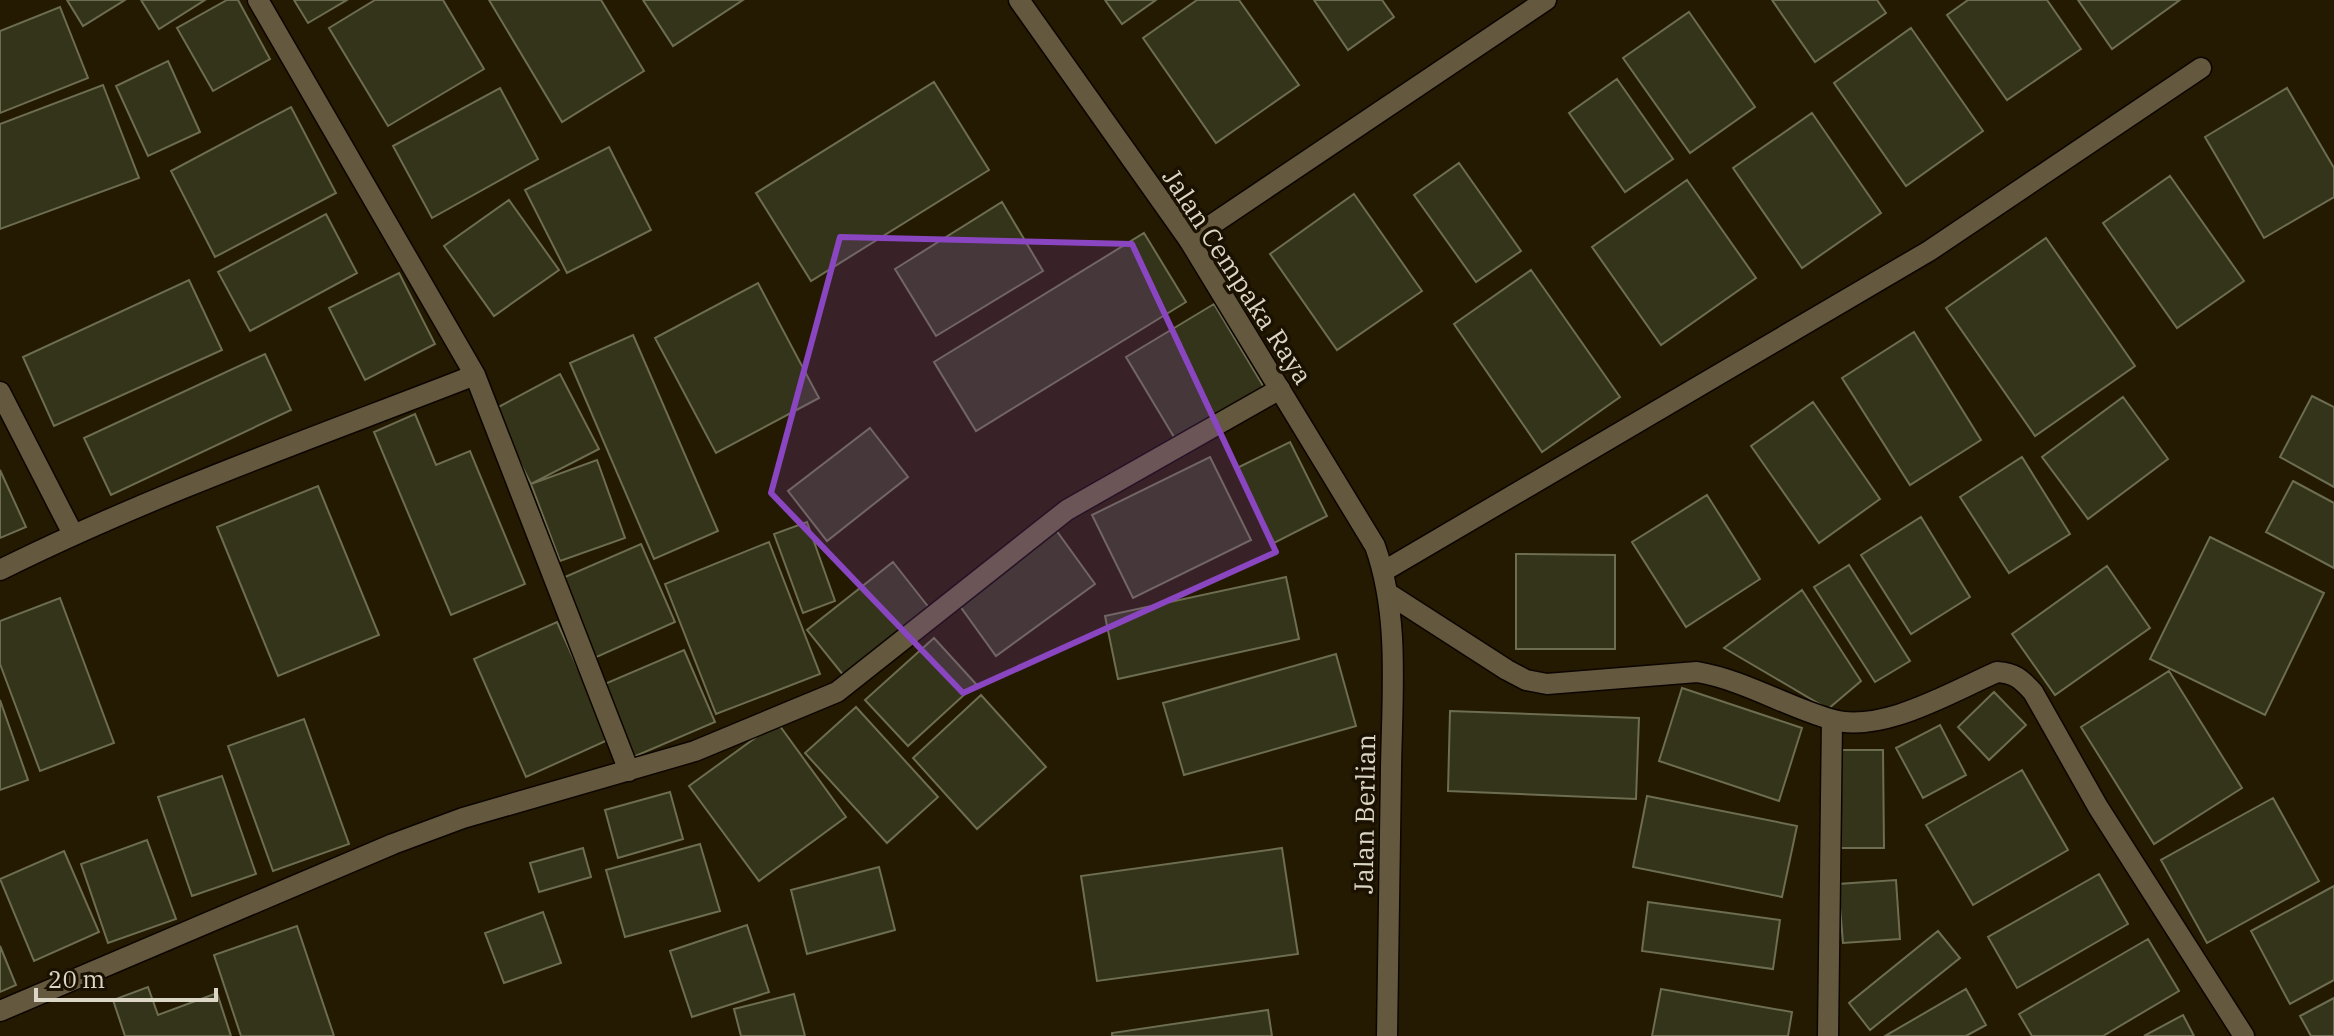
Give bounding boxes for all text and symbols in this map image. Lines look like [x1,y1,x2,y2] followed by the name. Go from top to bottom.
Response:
[1155,162,1321,390] street label: Jalan Cempaka Raya
[1346,734,1382,894] street label: Jalan Berlian
[36,952,216,1002] scale bar
[48,963,105,995] text: 20 m

